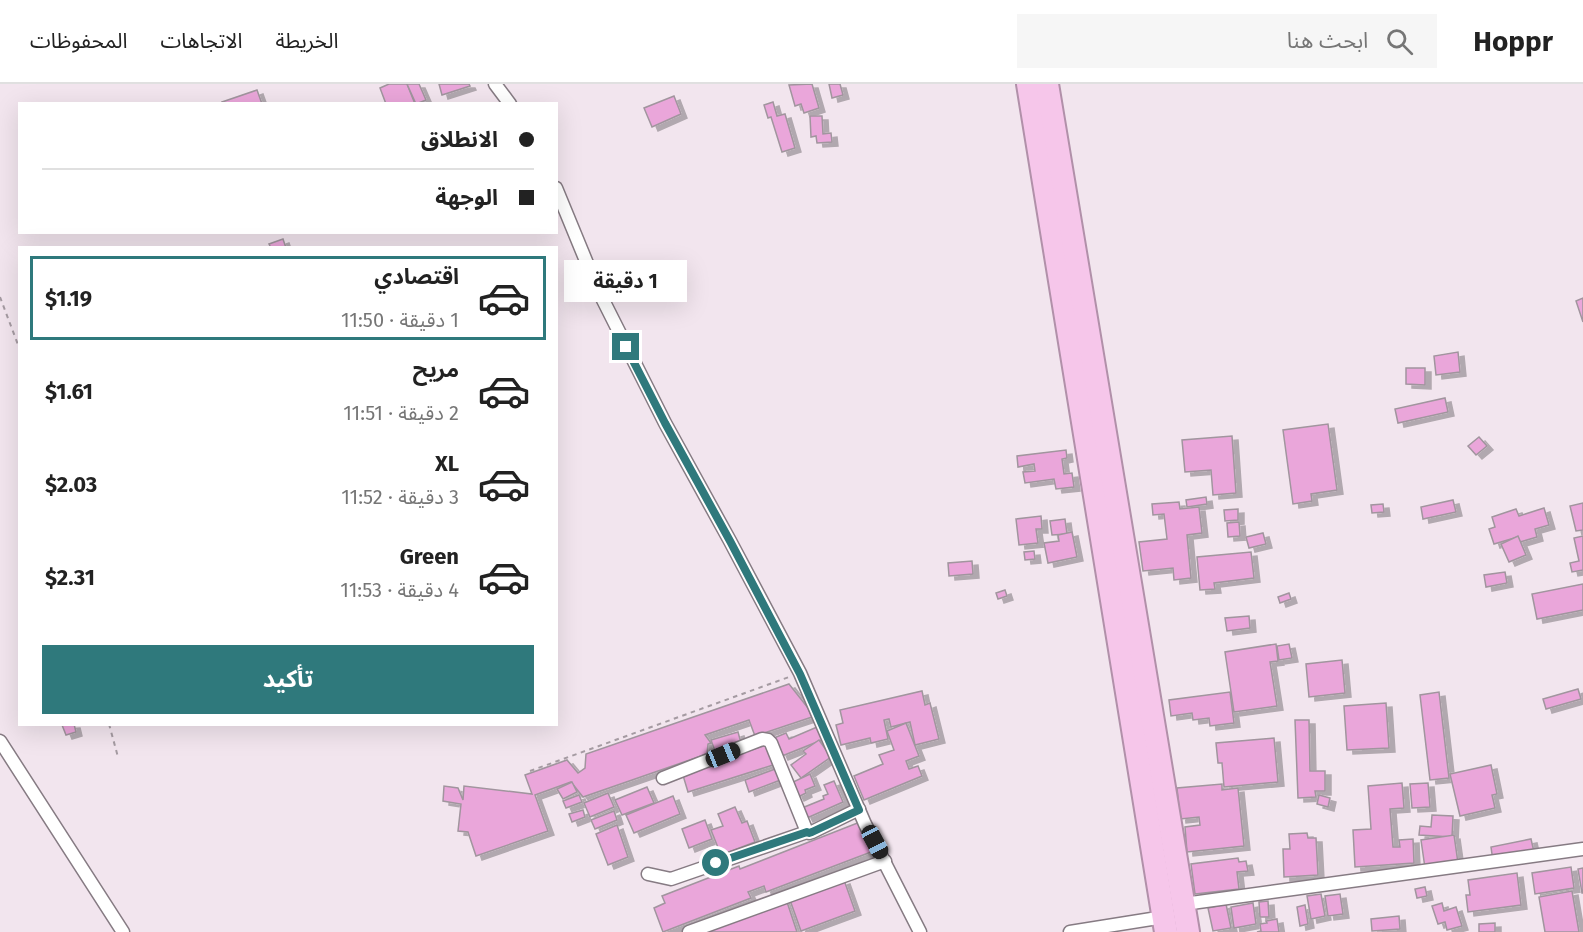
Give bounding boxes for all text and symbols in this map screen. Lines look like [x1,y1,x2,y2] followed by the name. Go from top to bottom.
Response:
[1017,14,1437,68] search box
[1383,25,1416,58] icon: search
[1473,25,1553,58] text: Hoppr
[1287,27,1368,54] text: ابحث هنا
[30,28,127,54] text: المحفوظات
[160,28,242,54] text: الاتجاهات
[275,28,338,54] text: الخريطة
[421,126,498,153] text: الانطلاق
[435,184,498,211] text: الوجهة
[564,260,688,302] callout: 1 دقيقة
[374,263,459,290] text: اقتصادي
[593,269,658,293] text: 1 دقيقة
[477,271,531,325] icon: car
[45,285,92,312] text: $1.19
[341,308,459,332] text: 1 دقيقة · 11:50
[612,333,639,360] route end
[413,356,459,383] text: مريح
[477,364,531,418] icon: car
[45,378,93,405] text: $1.61
[343,401,459,425] text: 2 دقيقة · 11:51
[435,450,459,477] text: XL
[477,457,531,511] icon: car
[45,471,97,498] text: $2.03
[341,485,459,509] text: 3 دقيقة · 11:52
[400,543,459,570] text: Green
[477,550,531,604] icon: car
[45,564,95,591] text: $2.31
[340,578,459,602] text: 4 دقيقة · 11:53
[42,645,534,714] button: تأكيد
[703,740,743,770] car
[859,822,891,862] car
[702,849,729,876] route start

